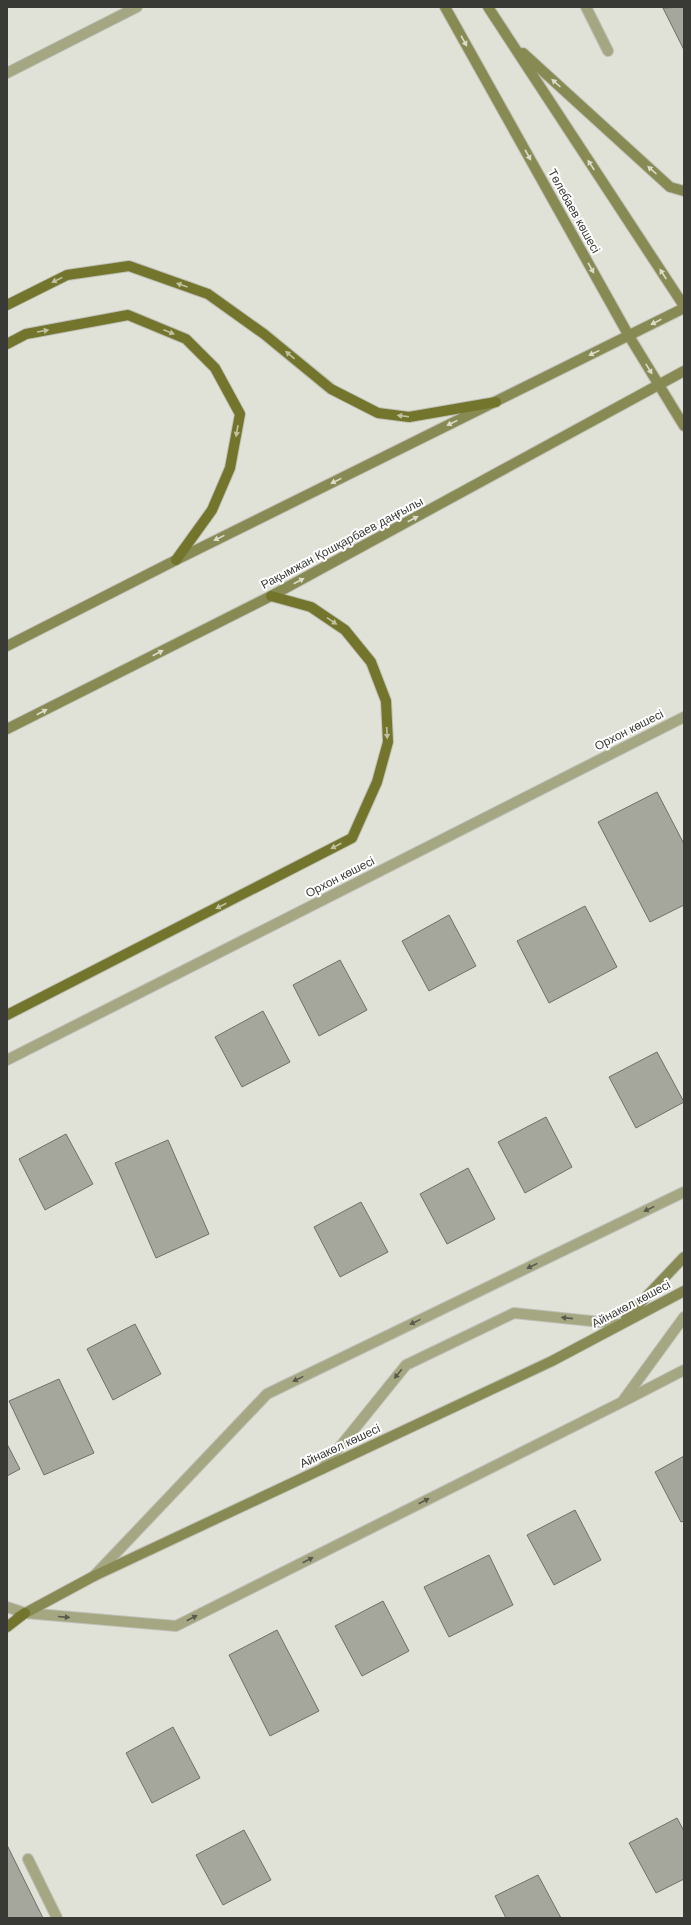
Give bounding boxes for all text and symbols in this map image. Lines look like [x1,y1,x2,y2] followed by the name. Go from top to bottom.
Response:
[461,35,468,47] one-way arrow
[551,78,561,88] one-way arrow
[524,149,531,160] one-way arrow
[588,159,595,171] one-way arrow
[545,166,603,256] street label: Төлебаев көшесі
[647,166,657,175] one-way arrow
[588,262,594,274] one-way arrow
[659,268,666,280] one-way arrow
[51,277,63,283] one-way arrow
[176,282,188,288] one-way arrow
[651,319,662,325] one-way arrow
[37,327,49,333] one-way arrow
[163,329,175,335] one-way arrow
[588,350,600,356] one-way arrow
[285,351,296,360] one-way arrow
[646,363,653,375] one-way arrow
[396,413,409,419] one-way arrow
[446,420,458,426] one-way arrow
[234,425,240,438] one-way arrow
[330,478,341,484] one-way arrow
[259,494,425,592] street label: Рақымжан Қошқарбаев даңғылы
[407,516,419,522] one-way arrow
[213,535,225,541] one-way arrow
[293,578,304,584] one-way arrow
[327,617,338,625] one-way arrow
[152,650,164,656] one-way arrow
[592,707,666,753] street label: Орхон көшесі
[36,708,48,715] one-way arrow
[384,727,391,739] one-way arrow
[331,843,342,849] one-way arrow
[303,854,377,900] street label: Орхон көшесі
[215,902,226,909] one-way arrow
[643,1206,655,1212] one-way arrow
[526,1263,538,1269] one-way arrow
[589,1277,673,1331] street label: Айнакөл көшесі
[561,1315,573,1322] one-way arrow
[409,1319,420,1326] one-way arrow
[394,1369,403,1380] one-way arrow
[292,1376,303,1382] one-way arrow
[298,1421,382,1471] street label: Айнакөл көшесі
[418,1498,430,1505] one-way arrow
[302,1557,313,1563] one-way arrow
[58,1613,70,1620] one-way arrow
[186,1615,197,1622] one-way arrow

